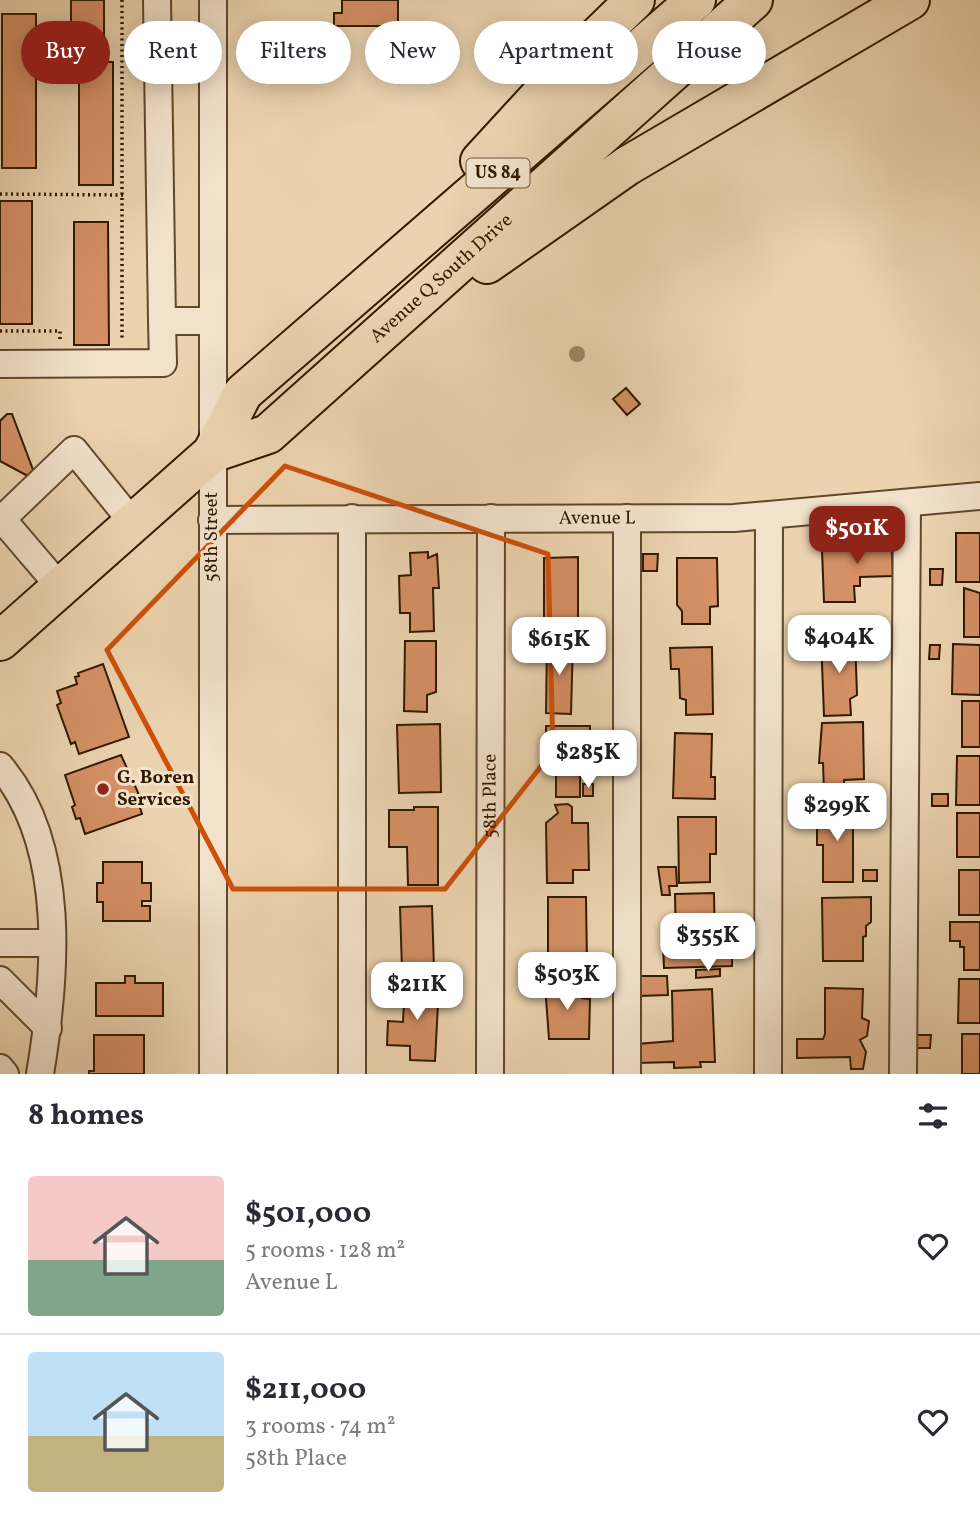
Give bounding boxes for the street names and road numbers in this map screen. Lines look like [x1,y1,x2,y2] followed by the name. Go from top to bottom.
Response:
[466,158,530,188] road number: US 84
[365,208,518,350] street label: Avenue Q South Drive
[199,491,225,582] street label: 58th Street
[559,505,636,532] street label: Avenue L
[477,754,504,838] street label: 58th Place

